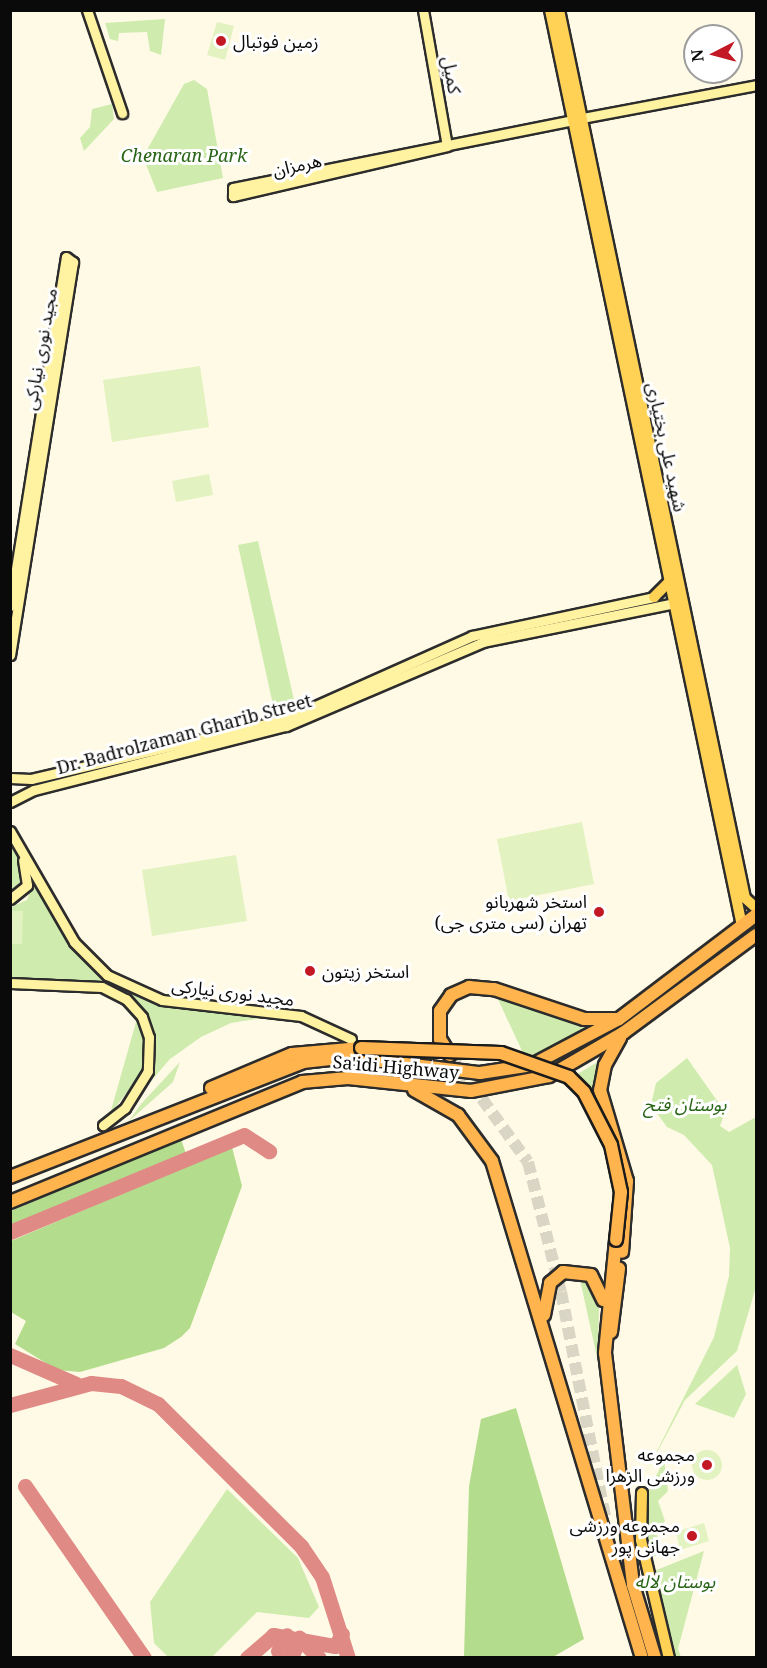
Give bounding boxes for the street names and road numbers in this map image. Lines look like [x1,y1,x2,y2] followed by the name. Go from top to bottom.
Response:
[438,55,466,95] street label: کمیل
[271,149,323,181] street label: هرمزان
[19,286,61,412] street label: مجید نوری نیارکی
[643,380,691,514] street label: شهید علی بختیاری
[54,690,314,778] street label: Dr. Badrolzaman Gharib Street
[170,974,296,1010] street label: مجید نوری نیارکی
[332,1051,460,1083] street label: Sa'idi Highway

